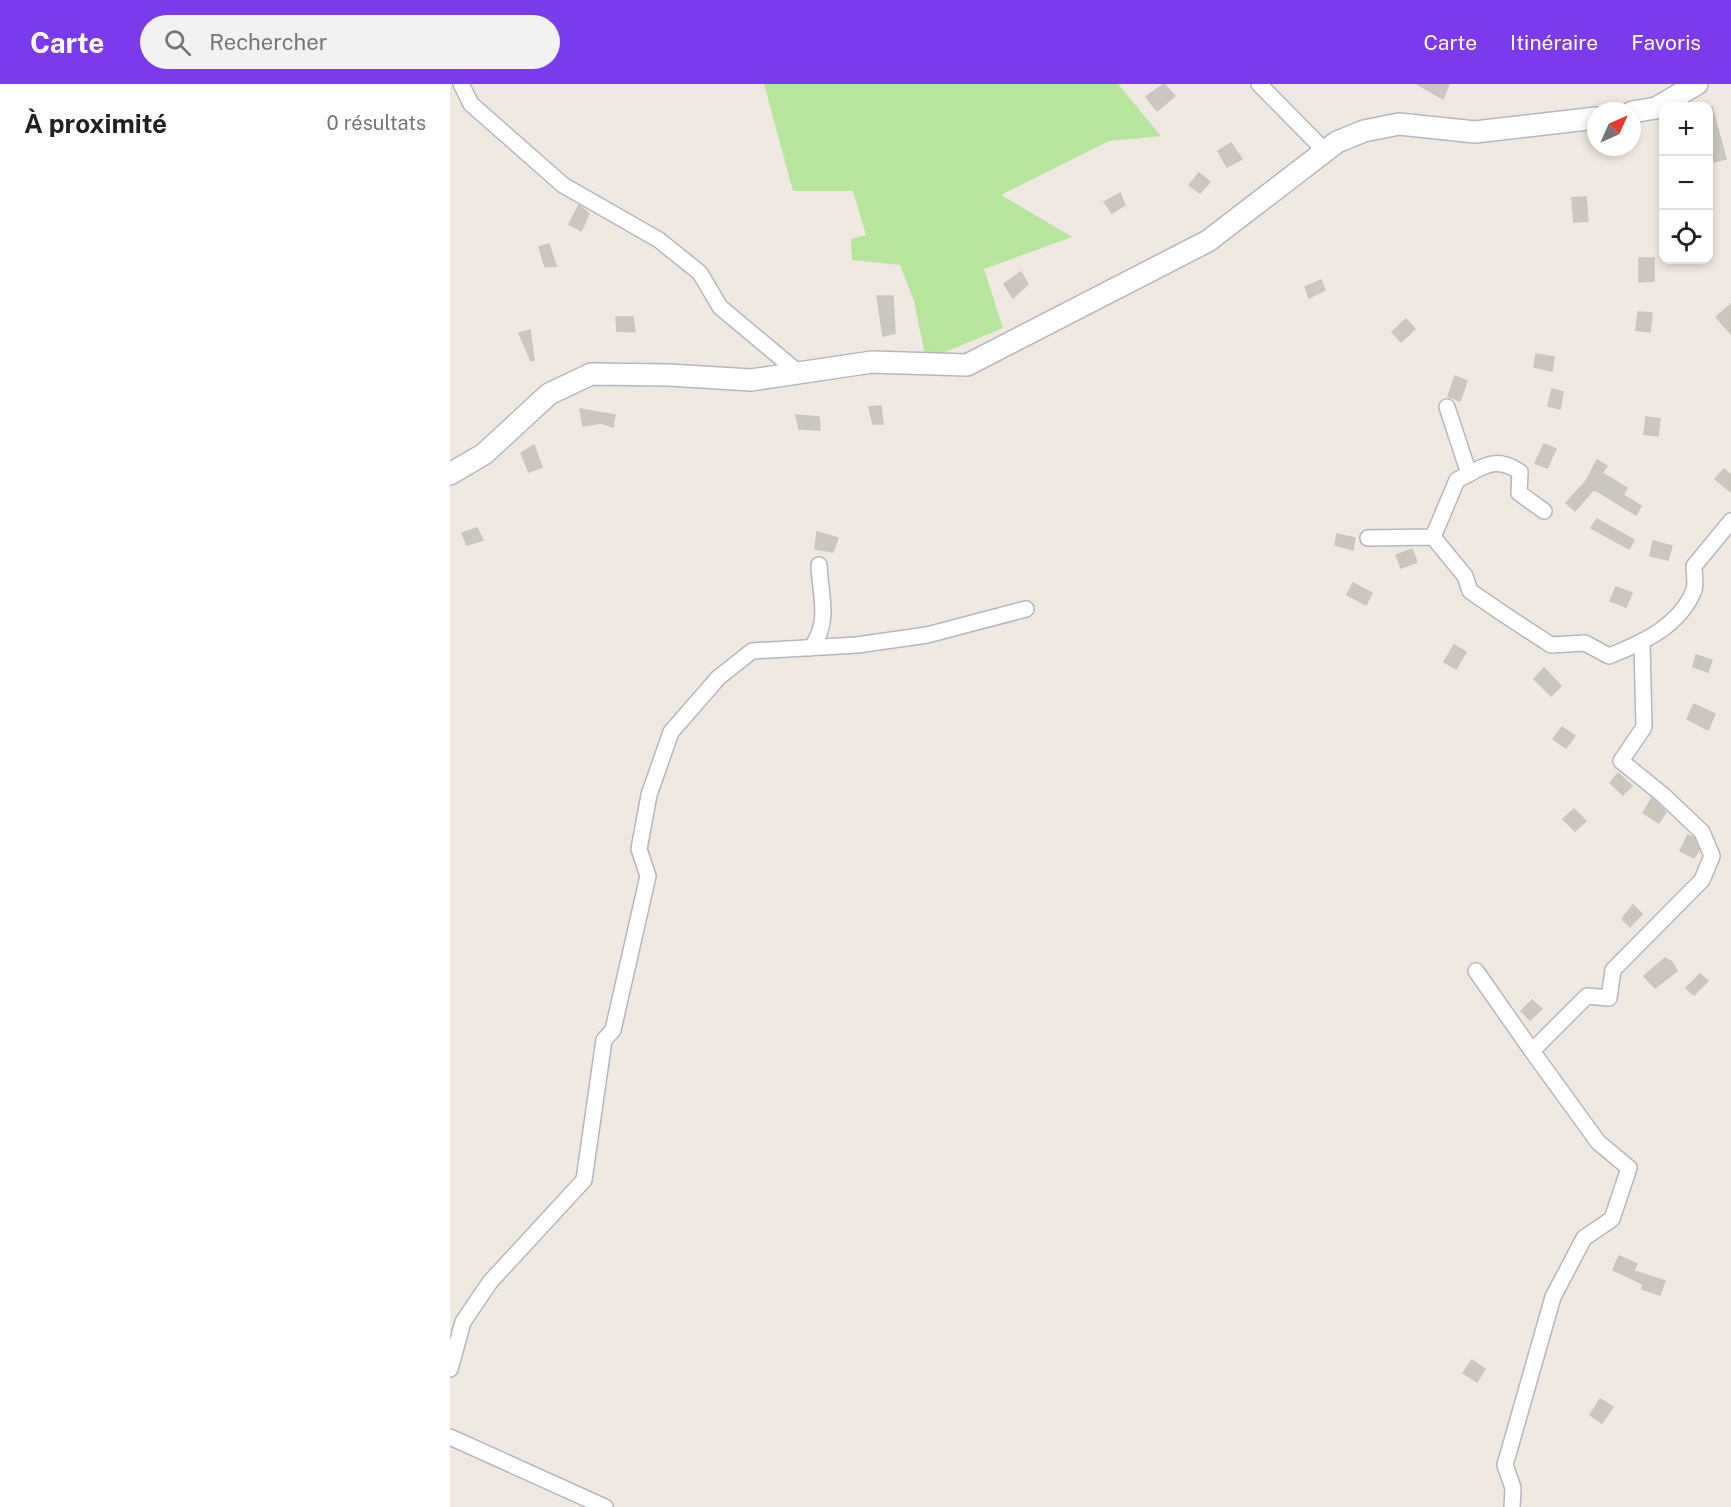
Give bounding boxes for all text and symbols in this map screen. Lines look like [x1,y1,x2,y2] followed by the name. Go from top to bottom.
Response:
[140,15,560,69] search box
[30,26,104,59] text: Carte
[161,26,194,59] icon: search
[209,29,327,55] text: Rechercher
[1423,30,1477,55] text: Carte
[1510,30,1598,55] text: Itinéraire
[1631,30,1701,55] text: Favoris
[1587,102,1641,156] north arrow
[1659,102,1713,264] map controls
[1659,102,1713,156] button: +
[24,108,167,139] text: À proximité
[327,111,426,135] text: 0 résultats
[1659,156,1713,210] button: −
[1659,210,1713,264] button: locate

